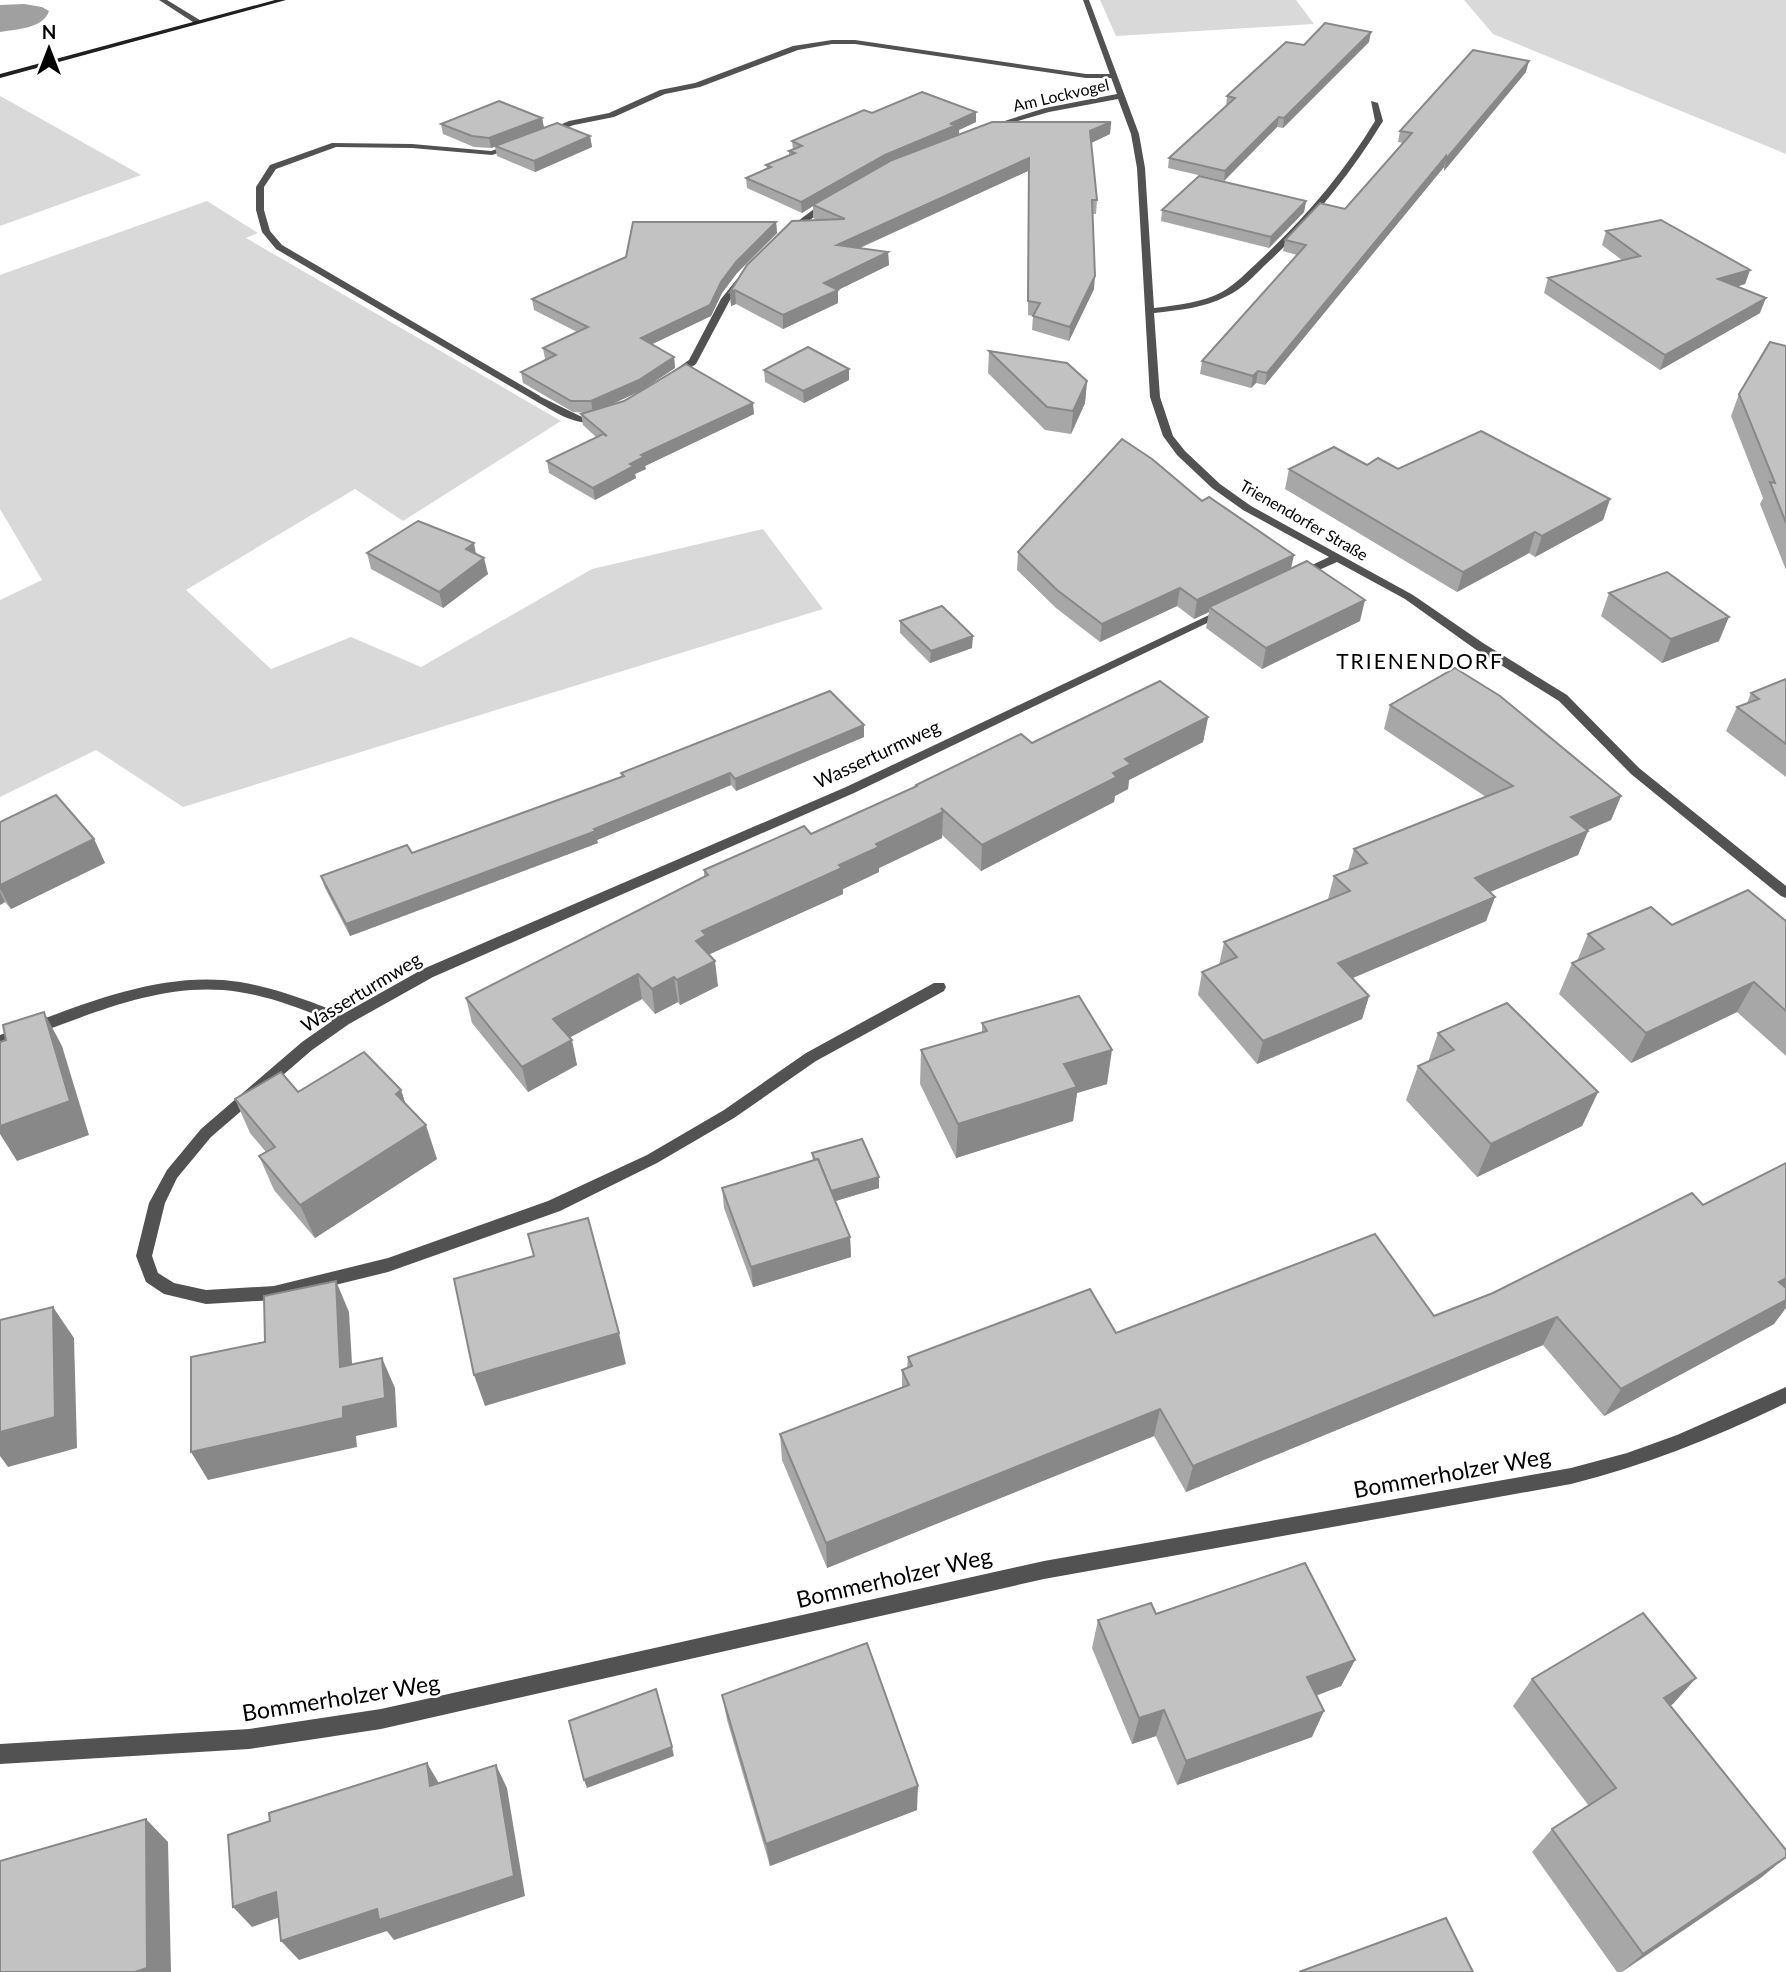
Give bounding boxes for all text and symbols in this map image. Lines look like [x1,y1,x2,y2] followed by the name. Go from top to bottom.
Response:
[14,14,84,84] north arrow
[42,20,56,43] text: N
[1011,74,1111,115] street label: Am Lockvogel
[1237,475,1372,564] street label: Trienendorfer Straße
[1336,648,1504,673] district label: TRIENENDORF
[810,714,943,793] street label: Wasserturmweg
[297,947,425,1036] street label: Wasserturmweg
[1351,1441,1553,1503] street label: Bommerholzer Weg
[793,1541,994,1613] street label: Bommerholzer Weg
[240,1668,442,1726] street label: Bommerholzer Weg

